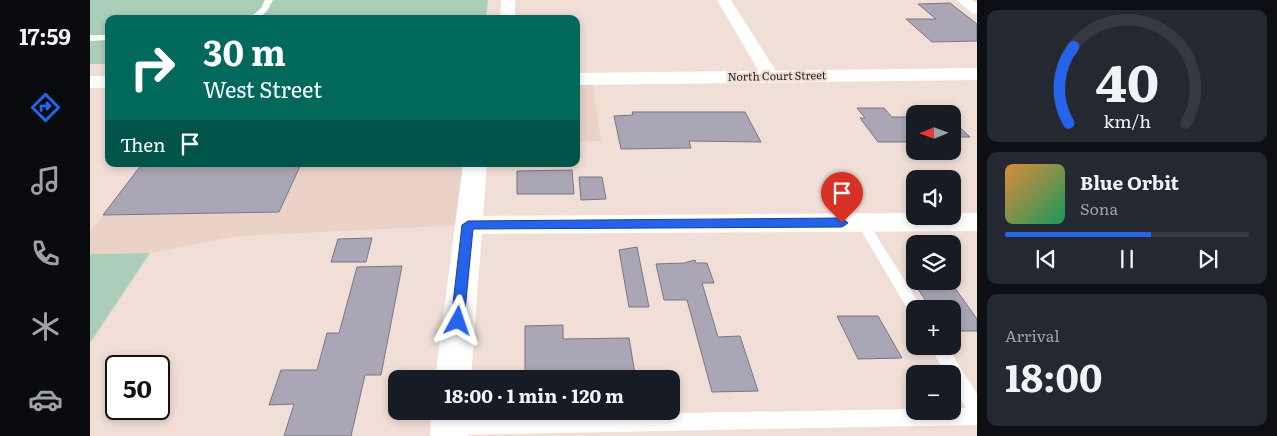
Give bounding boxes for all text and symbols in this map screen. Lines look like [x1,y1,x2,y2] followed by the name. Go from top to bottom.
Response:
[19,19,71,52] text: 17:59
[203,25,286,77] text: 30 m
[120,35,185,100] icon: right
[1095,41,1159,118] text: 40
[728,66,827,84] street label: North Court Street
[203,72,322,105] text: West Street
[28,90,63,125] icon: directions
[906,105,961,160] north arrow
[906,105,961,420] map controls
[1103,107,1151,134] text: km/h
[120,130,166,158] text: Then
[176,130,204,158] icon: arrive
[28,163,63,198] icon: music
[1080,168,1179,196] text: Blue Orbit
[906,170,961,225] button: sound
[821,172,863,223] pin
[828,179,856,207] icon: arrive
[1080,196,1118,220] text: Sona
[906,235,961,290] button: layers
[28,236,63,271] icon: phone
[1032,245,1060,273] icon: previous
[1113,245,1141,273] icon: pause
[1194,245,1222,273] icon: next
[431,294,483,346] position arrow
[906,300,961,355] button: +
[28,309,63,344] icon: climate
[1005,323,1060,347] text: Arrival
[1005,347,1102,404] text: 18:00
[105,355,170,420] speed limit sign: 50
[906,365,961,420] button: −
[444,381,624,409] text: 18:00 · 1 min · 120 m
[28,382,63,417] icon: car

